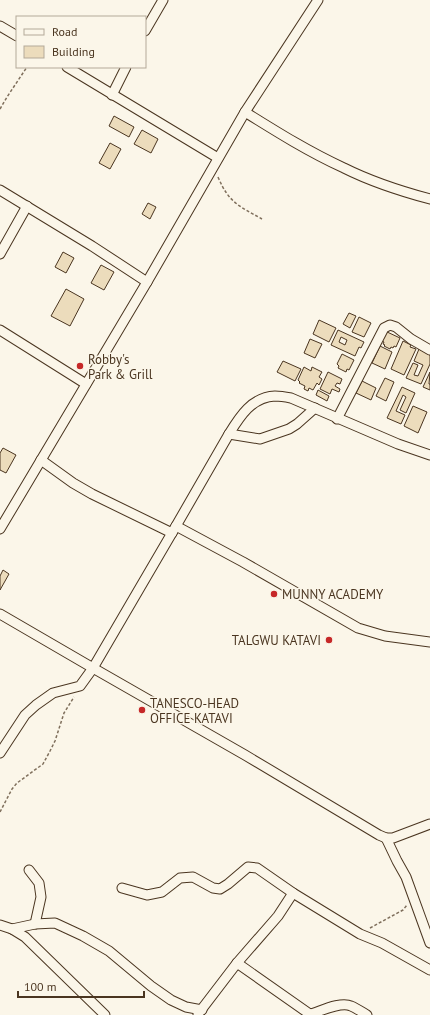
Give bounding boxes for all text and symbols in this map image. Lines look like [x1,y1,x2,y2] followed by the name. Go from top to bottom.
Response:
[16,16,146,68] legend
[52,24,77,39] text: Road
[52,44,95,59] text: Building
[88,351,153,383] place label: Robby's Park & Grill
[75,361,85,371] marker: Robby's Park & Grill
[282,586,384,603] place label: MUNNY ACADEMY
[269,589,279,599] marker: MUNNY ACADEMY
[232,632,321,649] place label: TALGWU KATAVI
[324,635,334,645] marker: TALGWU KATAVI
[150,695,239,727] place label: TANESCO-HEAD OFFICE KATAVI
[137,705,147,715] marker: TANESCO-HEAD OFFICE KATAVI
[18,973,144,999] scale bar
[24,979,57,994] text: 100 m

